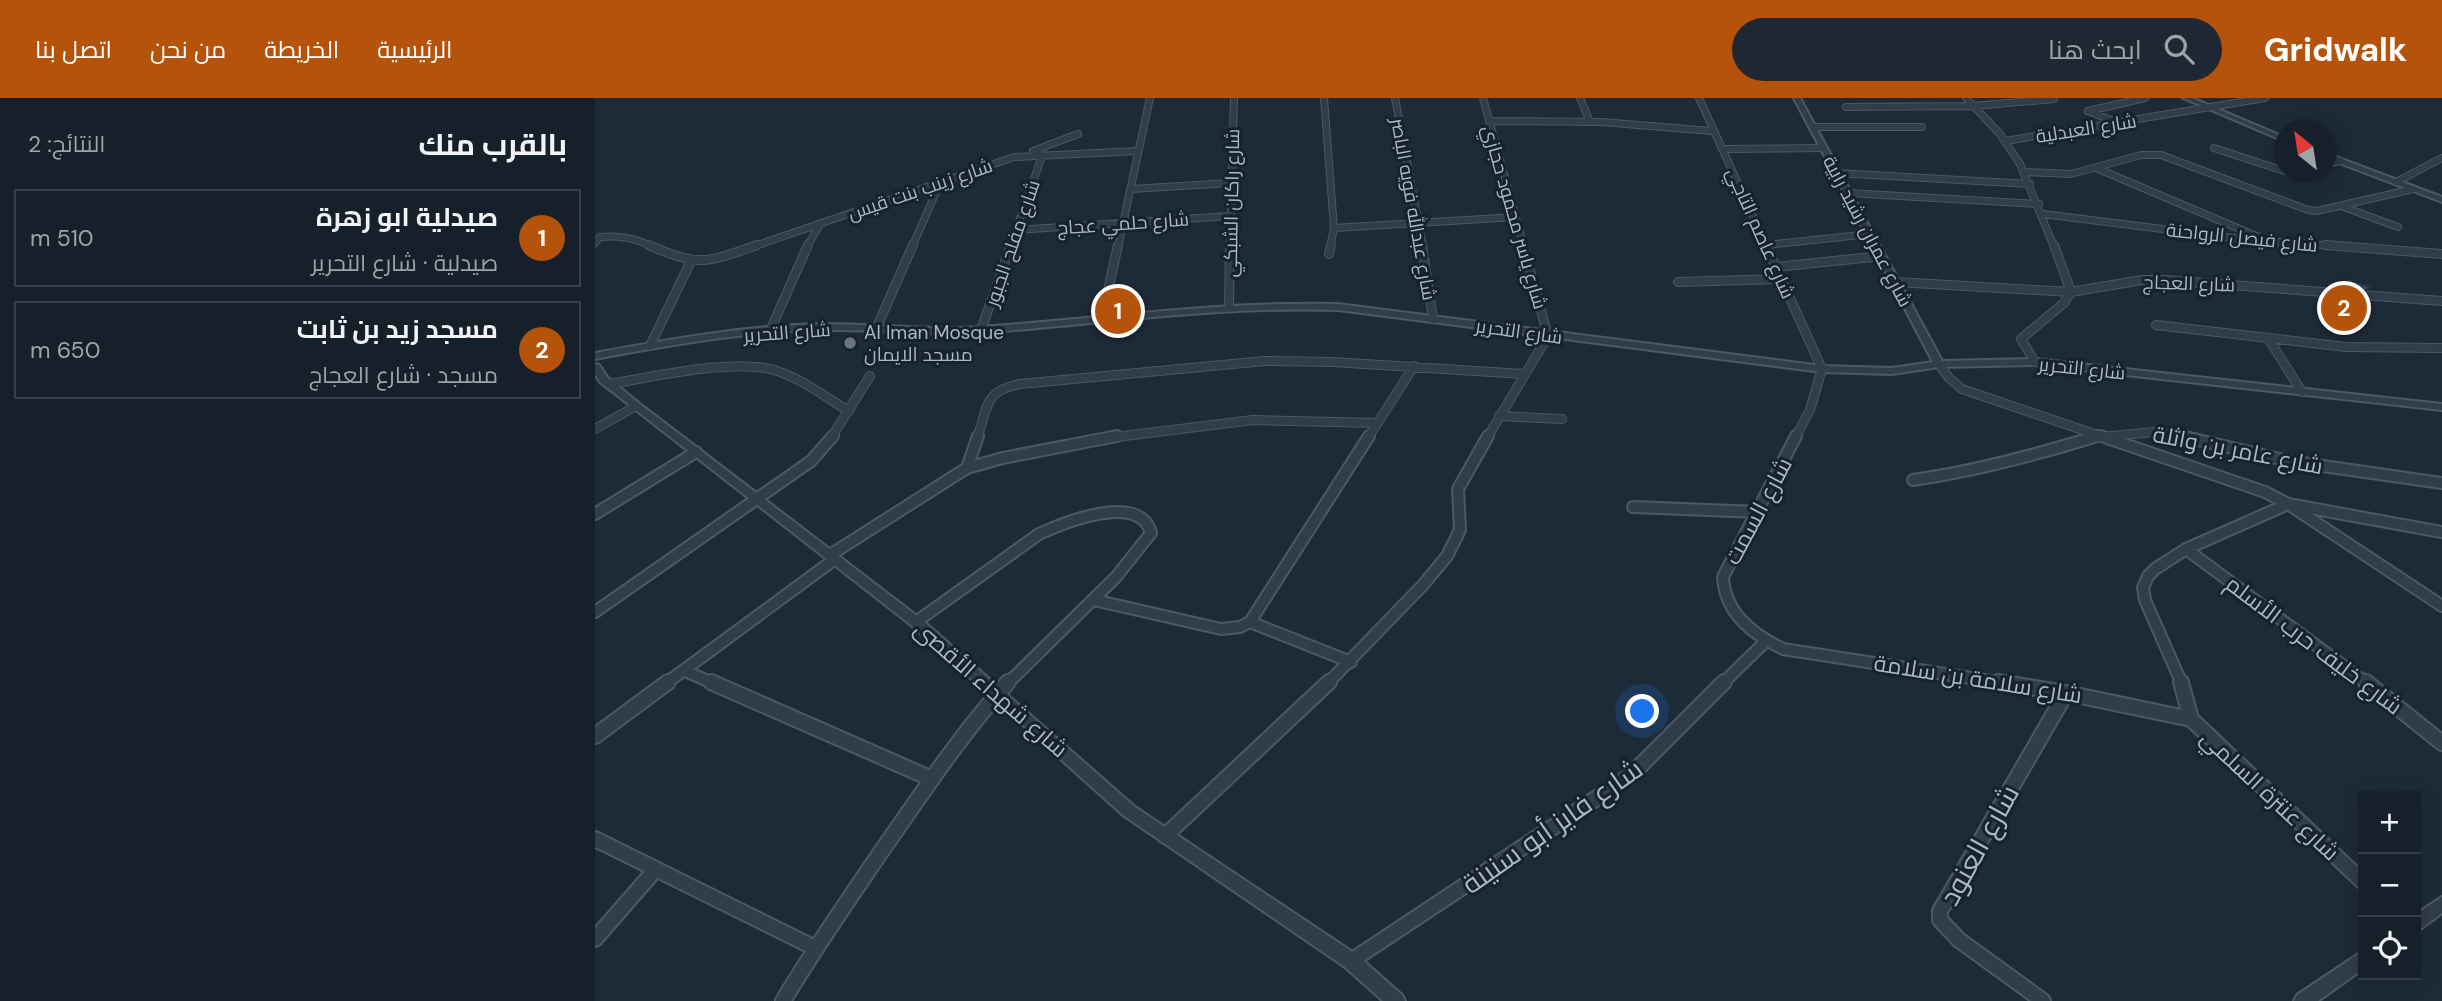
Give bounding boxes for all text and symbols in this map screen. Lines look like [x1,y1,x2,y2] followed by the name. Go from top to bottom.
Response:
[1732,18,2222,81] search box
[2264,28,2407,71] text: Gridwalk
[2160,30,2198,68] icon: search
[2048,33,2142,67] text: ابحث هنا
[35,34,112,65] text: اتصل بنا
[150,34,226,65] text: من نحن
[264,34,339,65] text: الخريطة
[377,34,452,65] text: الرئيسية
[2034,108,2138,150] street label: شارع العبدلية
[1384,115,1442,302] street label: شارع عبدالله فويه الباصر
[2274,119,2337,182] north arrow
[1474,122,1553,312] street label: شارع ياسر محمود حجازي
[418,125,567,164] text: بالقرب منك
[1218,128,1247,278] street label: شارع راكان الشبكي
[28,129,105,159] text: النتائج: 2
[1816,151,1918,312] street label: شارع عمران رشيد رابية
[844,153,996,227] street label: شارع زينب بنت قيس
[1719,164,1801,303] street label: شارع عاصم التاجي
[979,177,1047,311] street label: شارع مفلح الجبور
[316,200,498,234] text: صيدلية ابو زهرة
[1056,206,1190,243] street label: شارع حلمي عجاج
[2165,217,2319,259] street label: شارع فيصل الرواحنة
[30,223,94,253] text: 510 m
[538,223,546,253] text: 1
[311,248,498,278] text: صيدلية · شارع التحرير
[2142,269,2236,299] street label: شارع العجاج
[2321,282,2367,334] pin: 2
[1095,285,1141,337] pin: 1
[297,312,498,346] text: مسجد زيد بن ثابت
[1473,313,1564,351] street label: شارع التحرير
[742,317,831,349] street label: شارع التحرير
[864,320,1004,367] place label: Al Iman Mosque مسجد الايمان
[30,335,100,365] text: 650 m
[535,335,549,365] text: 2
[842,335,858,351] marker: Al Iman Mosque مسجد الايمان
[2036,351,2127,386] street label: شارع التحرير
[309,360,498,390] text: مسجد · شارع العجاج
[2150,419,2325,482] street label: شارع عامر بن واثلة
[1717,452,1800,570] street label: شارع السمت
[2219,569,2408,722] street label: شارع خليف حرب الأسلم
[907,614,1074,765] street label: شارع شهداء الأقصى
[1872,648,2084,711] street label: شارع سلامة بن سلامة
[1625,694,1659,728] your location
[2192,723,2346,869] street label: شارع عنترة السلمي
[1454,750,1650,903] street label: شارع فايز أبو سنينة
[1931,778,2028,912] street label: شارع العنود
[2358,791,2421,980] map controls
[2358,791,2421,854] button: +
[2358,854,2421,917] button: −
[2358,917,2421,980] button: locate

